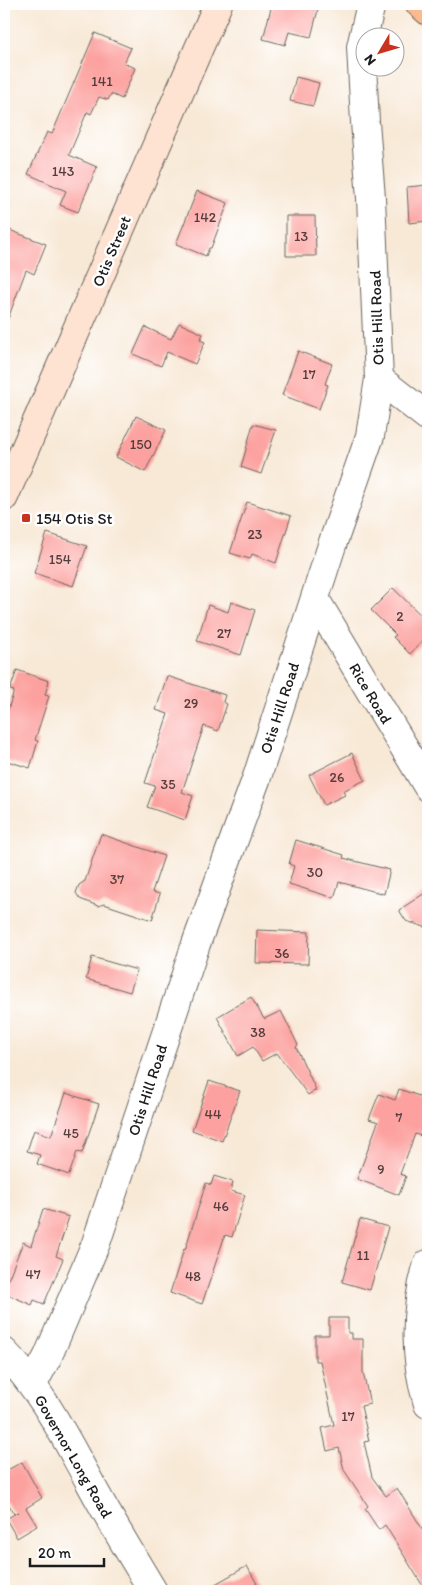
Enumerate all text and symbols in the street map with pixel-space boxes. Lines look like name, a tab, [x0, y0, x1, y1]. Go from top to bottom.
north arrow	[354, 28, 404, 78]
text: N	[361, 51, 380, 69]
house number: 141	[91, 73, 113, 90]
house number: 143	[52, 163, 75, 180]
house number: 142	[194, 209, 217, 226]
street label: Otis Street	[88, 213, 135, 289]
house number: 13	[294, 228, 308, 245]
street label: Otis Hill Road	[365, 270, 388, 366]
house number: 17	[302, 366, 316, 383]
house number: 150	[130, 436, 152, 453]
place label: 154 Otis St	[36, 509, 112, 528]
marker: 154 Otis St	[20, 512, 32, 524]
house number: 23	[248, 526, 263, 543]
house number: 154	[49, 551, 72, 568]
house number: 2	[396, 608, 404, 625]
house number: 27	[217, 625, 231, 642]
street label: Rice Road	[345, 659, 396, 727]
street label: Otis Hill Road	[256, 660, 303, 756]
house number: 29	[184, 695, 198, 712]
house number: 26	[330, 769, 344, 786]
house number: 35	[161, 776, 175, 793]
house number: 30	[307, 864, 323, 881]
house number: 37	[110, 871, 124, 888]
house number: 36	[274, 945, 290, 962]
house number: 38	[250, 1024, 266, 1041]
street label: Otis Hill Road	[124, 1042, 171, 1138]
house number: 44	[205, 1106, 222, 1123]
house number: 7	[396, 1109, 403, 1126]
house number: 45	[63, 1125, 79, 1142]
house number: 9	[377, 1161, 385, 1178]
house number: 46	[213, 1198, 229, 1215]
house number: 11	[357, 1247, 370, 1264]
house number: 47	[25, 1266, 41, 1283]
house number: 48	[185, 1268, 201, 1285]
street label: Governor Long Road	[31, 1391, 117, 1521]
house number: 17	[341, 1408, 355, 1425]
scale bar	[30, 1535, 104, 1567]
text: 20 m	[38, 1544, 72, 1562]

